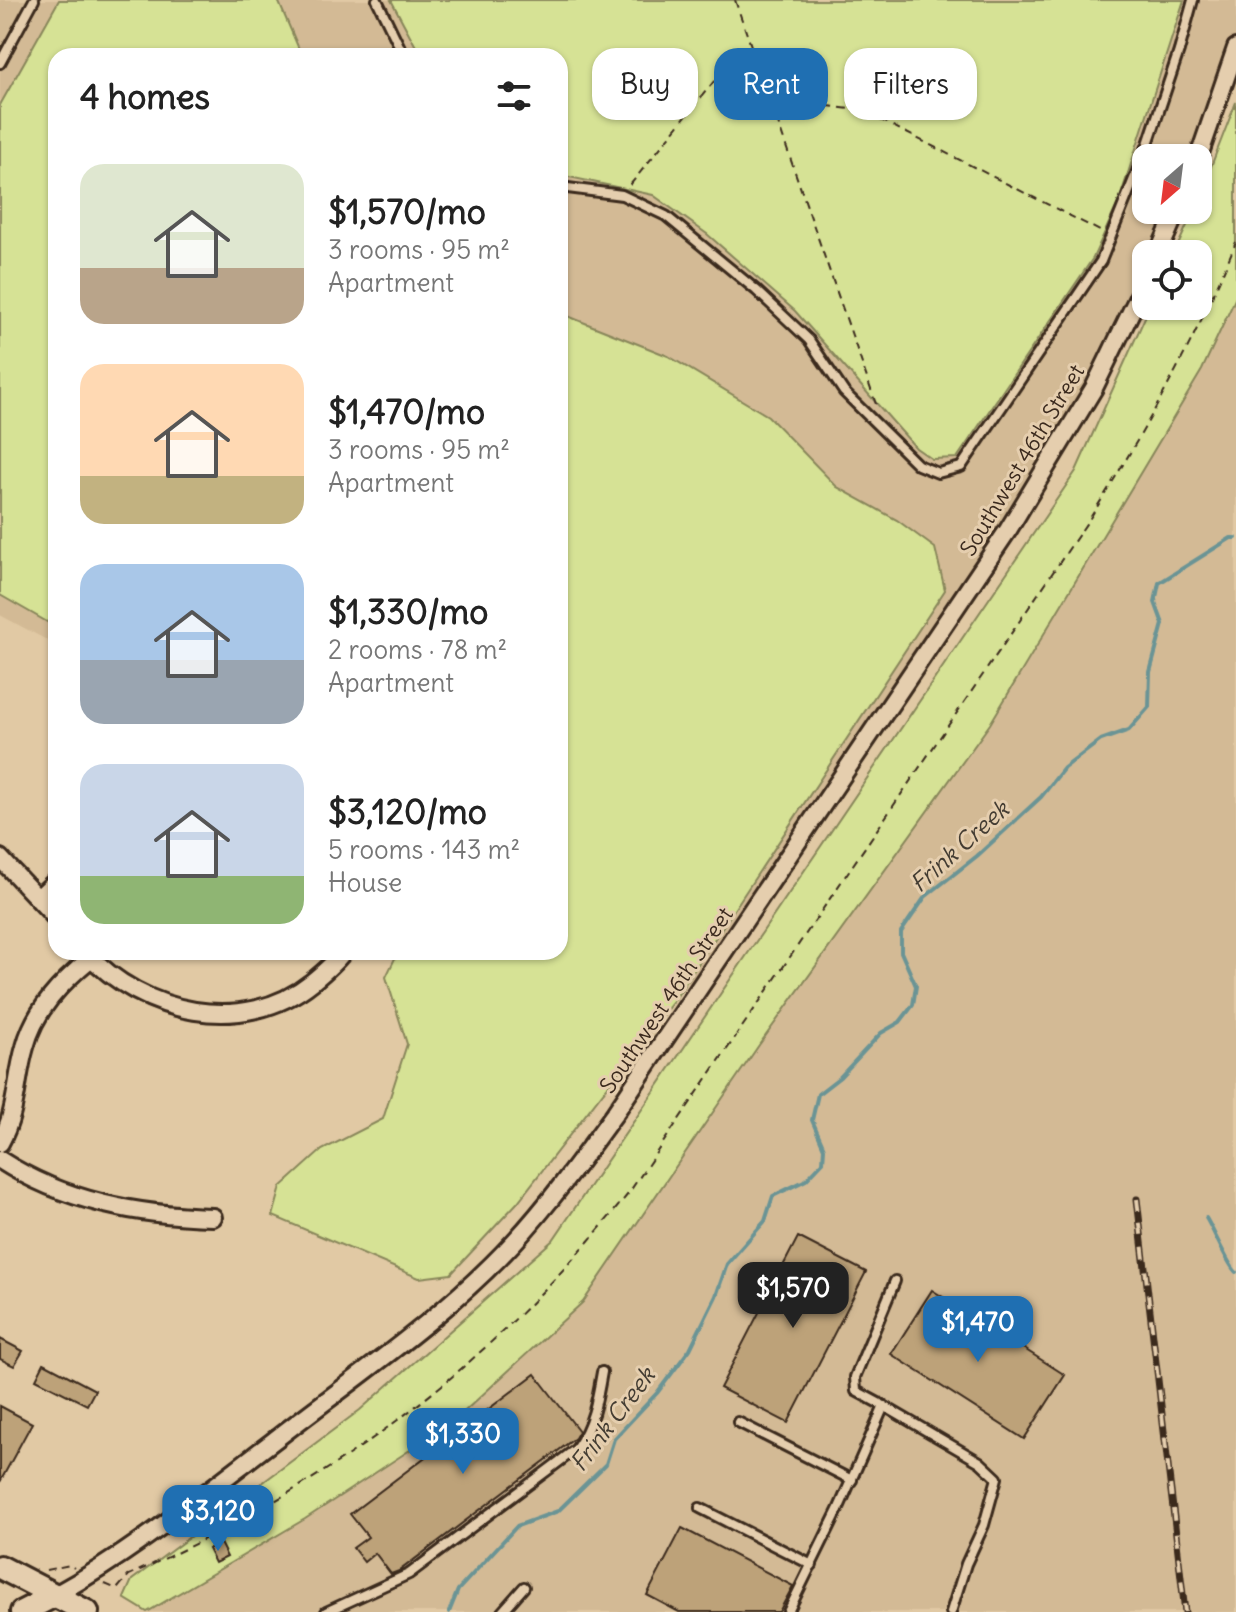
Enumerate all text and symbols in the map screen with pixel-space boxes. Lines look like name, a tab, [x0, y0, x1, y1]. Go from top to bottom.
chip: Buy	[592, 48, 698, 120]
chip: Rent	[714, 48, 828, 120]
chip: Filters	[844, 48, 977, 120]
icon: filters	[492, 74, 536, 118]
text: 4 homes	[80, 75, 210, 118]
north arrow	[1132, 144, 1212, 224]
map controls	[1132, 144, 1212, 320]
text: $1,570/mo	[328, 190, 486, 233]
icon: home	[144, 196, 240, 292]
text: 3 rooms · 95 m²	[328, 233, 510, 266]
button: locate	[1132, 240, 1212, 320]
text: Apartment	[328, 266, 454, 299]
street label: Southwest 46th Street	[954, 359, 1090, 561]
text: $1,470/mo	[328, 390, 485, 433]
icon: home	[144, 396, 240, 492]
text: 3 rooms · 95 m²	[328, 433, 510, 466]
text: Apartment	[328, 466, 454, 499]
text: $1,330/mo	[328, 590, 488, 633]
icon: home	[144, 596, 240, 692]
text: 2 rooms · 78 m²	[328, 633, 507, 666]
text: Apartment	[328, 666, 454, 699]
text: $3,120/mo	[328, 790, 487, 833]
water label: Frink Creek	[903, 793, 1016, 898]
icon: home	[144, 796, 240, 892]
text: 5 rooms · 143 m²	[328, 833, 520, 866]
text: House	[328, 866, 402, 899]
street label: Southwest 46th Street	[593, 902, 739, 1098]
pin: $1,570	[728, 1262, 858, 1330]
text: $1,570	[756, 1271, 830, 1304]
pin: $1,470	[913, 1296, 1043, 1364]
text: $1,470	[941, 1305, 1015, 1338]
water label: Frink Creek	[563, 1360, 662, 1477]
pin: $1,330	[398, 1408, 528, 1476]
text: $1,330	[425, 1417, 501, 1450]
pin: $3,120	[153, 1485, 283, 1553]
text: $3,120	[180, 1494, 256, 1527]

